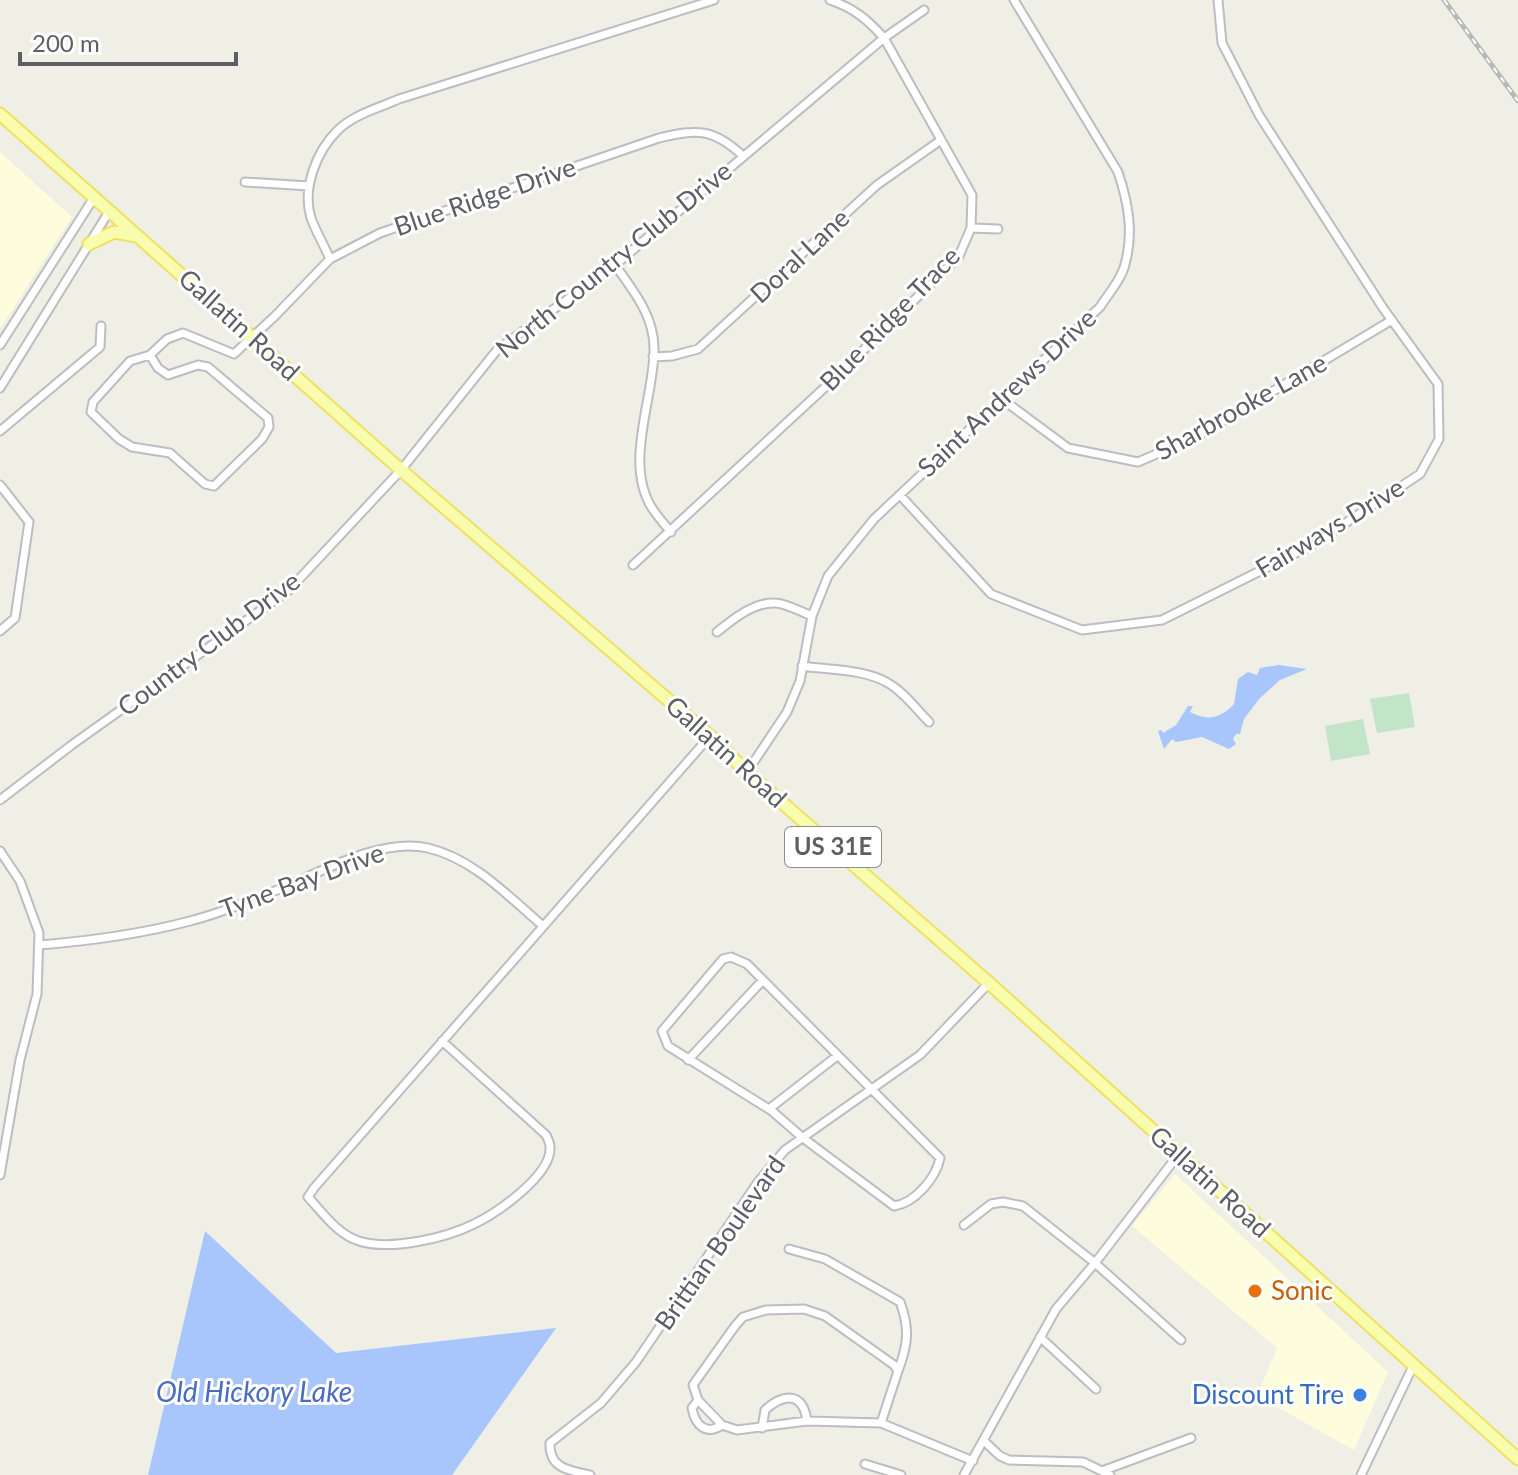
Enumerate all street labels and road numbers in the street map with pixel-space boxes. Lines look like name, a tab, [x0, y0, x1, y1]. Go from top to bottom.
street label: Blue Ridge Drive	[390, 150, 580, 242]
street label: North Country Club Drive	[489, 154, 738, 364]
street label: Doral Lane	[743, 201, 856, 309]
street label: Blue Ridge Trace	[812, 240, 966, 397]
street label: Gallatin Road	[173, 262, 307, 387]
street label: Saint Andrews Drive	[911, 301, 1102, 483]
street label: Sharbrooke Lane	[1149, 346, 1332, 466]
street label: Fairways Drive	[1249, 470, 1409, 584]
street label: Country Club Drive	[111, 564, 306, 722]
street label: Gallatin Road	[660, 689, 794, 814]
road number: US 31E	[785, 827, 881, 867]
street label: Tyne Bay Drive	[215, 836, 388, 925]
street label: Gallatin Road	[1144, 1119, 1278, 1244]
street label: Brittian Boulevard	[647, 1149, 791, 1336]

